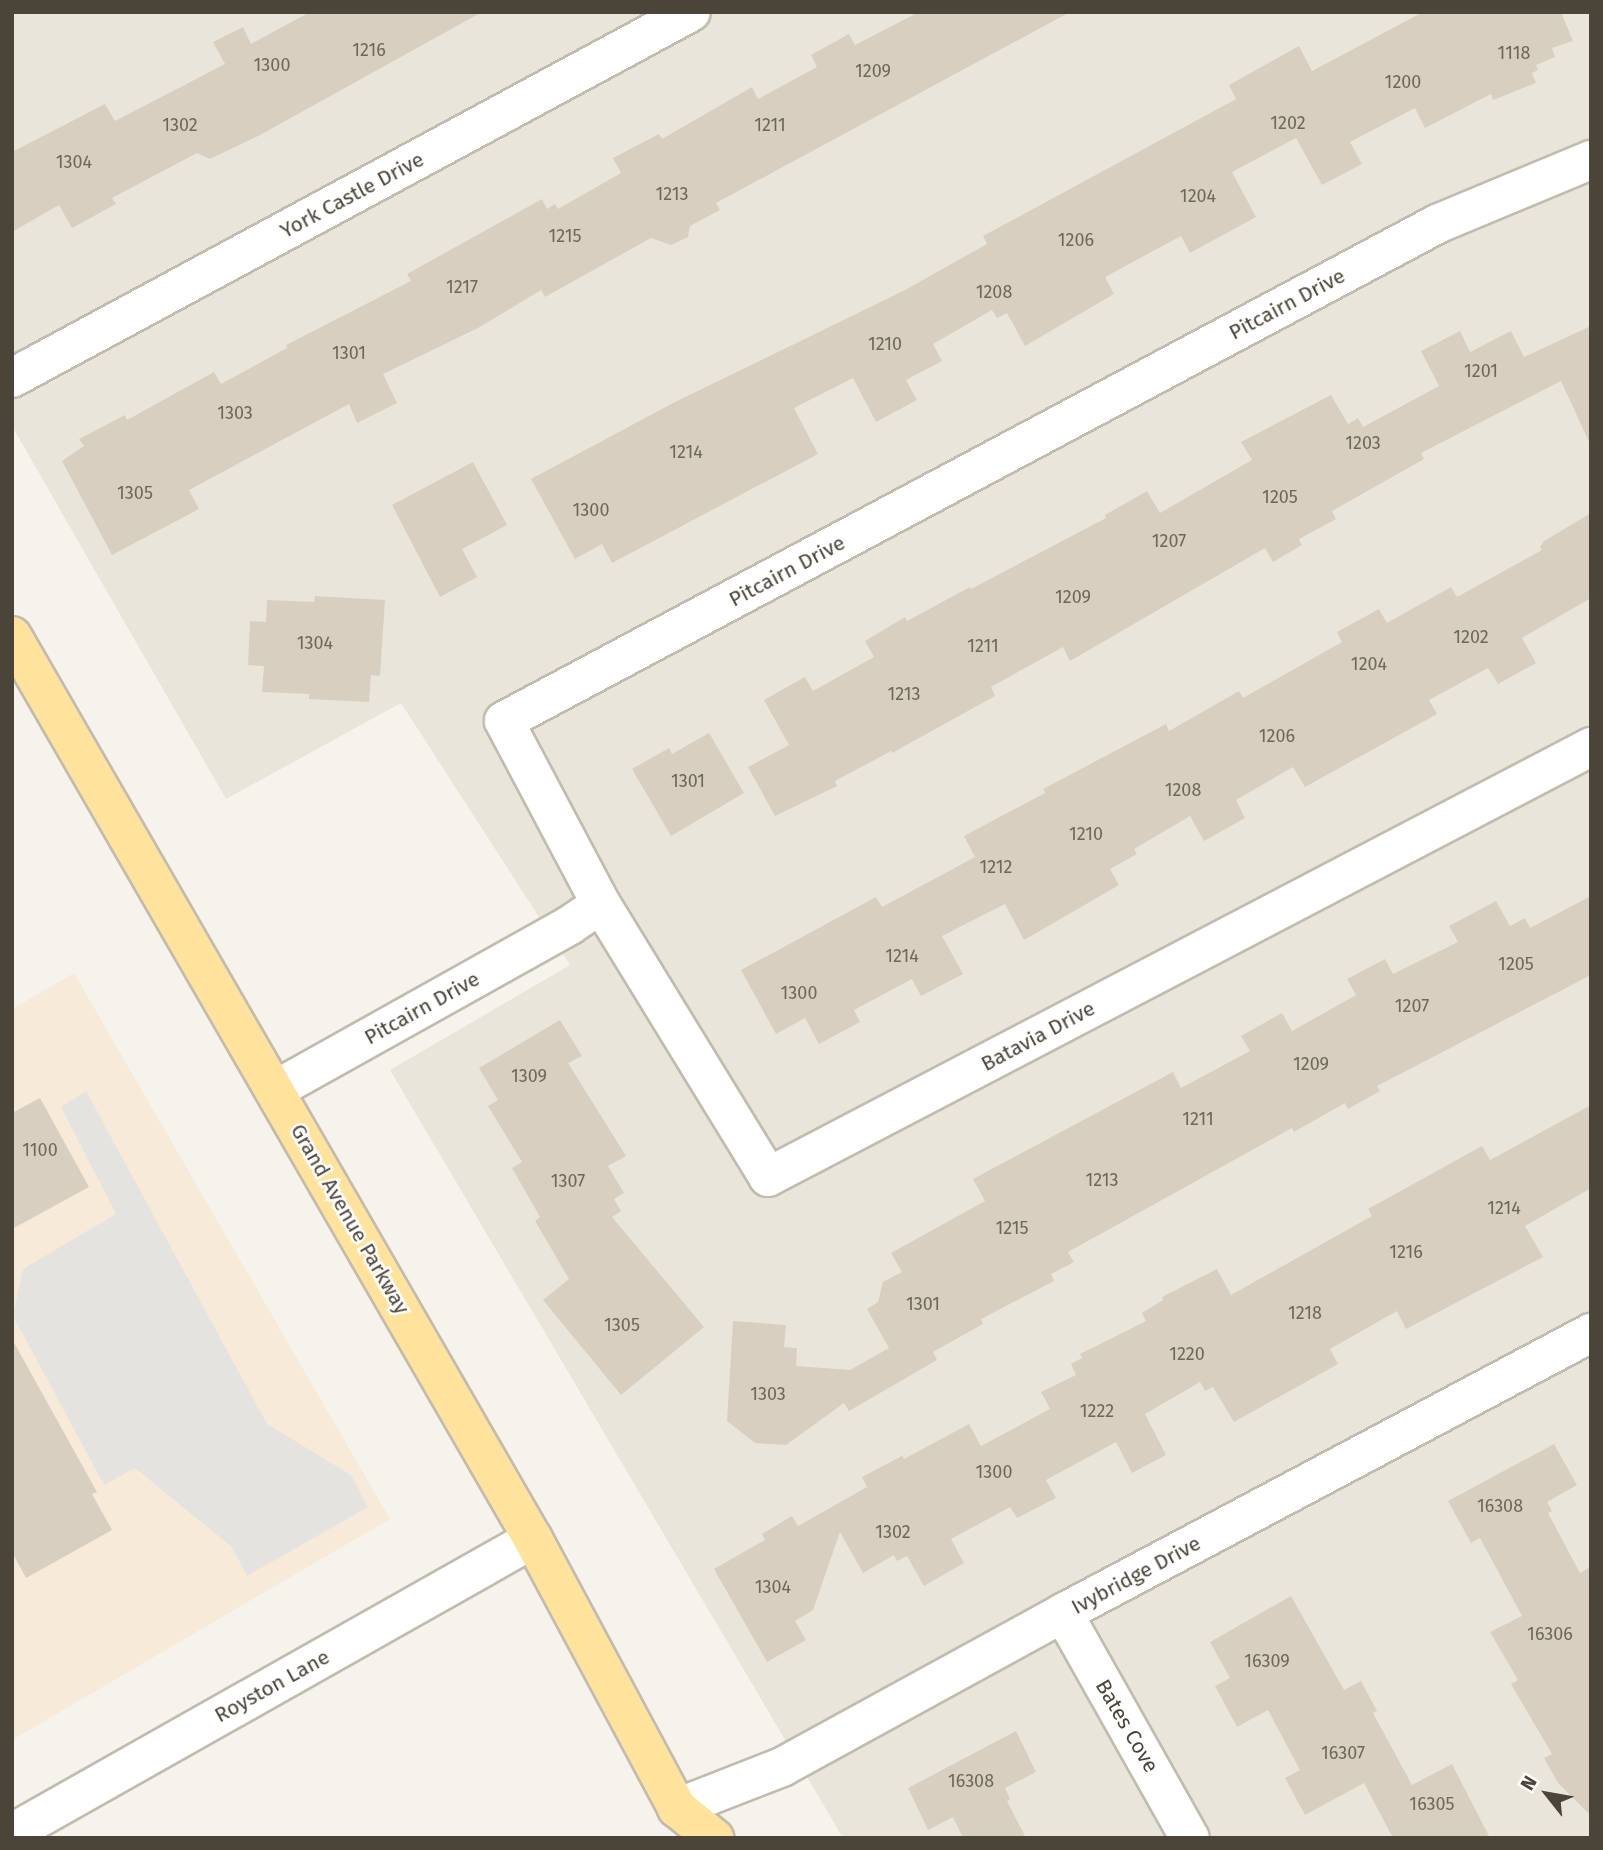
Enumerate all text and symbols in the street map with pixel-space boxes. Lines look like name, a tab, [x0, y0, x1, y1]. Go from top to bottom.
house number: 1216	[352, 39, 386, 61]
house number: 1118	[1498, 42, 1530, 64]
house number: 1300	[254, 54, 290, 76]
house number: 1209	[855, 60, 891, 82]
house number: 1200	[1385, 71, 1421, 93]
house number: 1202	[1270, 112, 1306, 134]
house number: 1302	[162, 114, 198, 136]
house number: 1211	[754, 114, 786, 136]
street label: York Castle Drive	[276, 146, 428, 244]
house number: 1304	[56, 151, 92, 173]
house number: 1213	[655, 183, 689, 205]
house number: 1204	[1180, 185, 1216, 207]
house number: 1215	[548, 225, 582, 247]
house number: 1206	[1058, 229, 1094, 251]
street label: Pitcairn Drive	[1225, 263, 1349, 345]
house number: 1217	[446, 276, 478, 298]
house number: 1208	[976, 281, 1012, 303]
house number: 1210	[868, 333, 902, 355]
house number: 1301	[332, 342, 366, 364]
house number: 1201	[1464, 360, 1498, 382]
house number: 1303	[217, 402, 253, 424]
house number: 1203	[1345, 432, 1381, 454]
house number: 1214	[669, 441, 703, 463]
house number: 1305	[117, 482, 153, 504]
house number: 1205	[1262, 486, 1298, 508]
house number: 1300	[573, 499, 609, 521]
street label: Pitcairn Drive	[725, 530, 849, 612]
house number: 1207	[1152, 530, 1186, 552]
house number: 1209	[1055, 586, 1091, 608]
house number: 1202	[1453, 626, 1489, 648]
house number: 1304	[297, 632, 333, 654]
house number: 1211	[967, 635, 999, 657]
house number: 1204	[1351, 653, 1387, 675]
house number: 1213	[887, 683, 921, 705]
house number: 1206	[1259, 725, 1295, 747]
house number: 1301	[671, 770, 705, 792]
house number: 1208	[1165, 779, 1201, 801]
house number: 1210	[1069, 823, 1103, 845]
house number: 1212	[980, 856, 1012, 878]
house number: 1214	[885, 945, 919, 967]
house number: 1205	[1498, 953, 1534, 975]
street label: Pitcairn Drive	[360, 966, 484, 1050]
house number: 1300	[781, 982, 817, 1004]
street label: Batavia Drive	[977, 995, 1099, 1077]
house number: 1207	[1395, 995, 1429, 1017]
house number: 1209	[1293, 1053, 1329, 1075]
house number: 1309	[511, 1065, 547, 1087]
house number: 1211	[1182, 1108, 1214, 1130]
street label: Grand Avenue Parkway	[285, 1119, 415, 1319]
house number: 1100	[22, 1139, 58, 1161]
house number: 1213	[1085, 1169, 1119, 1191]
house number: 1307	[551, 1170, 585, 1192]
house number: 1214	[1487, 1197, 1521, 1219]
house number: 1215	[995, 1217, 1029, 1239]
house number: 1216	[1389, 1241, 1423, 1263]
house number: 1301	[906, 1293, 940, 1315]
house number: 1218	[1288, 1302, 1322, 1324]
house number: 1305	[604, 1314, 640, 1336]
house number: 1220	[1169, 1343, 1205, 1365]
house number: 1303	[750, 1383, 786, 1405]
house number: 1222	[1080, 1400, 1114, 1422]
house number: 1300	[976, 1461, 1012, 1483]
house number: 16308	[1477, 1495, 1523, 1517]
house number: 1302	[875, 1521, 911, 1543]
street label: Ivybridge Drive	[1067, 1530, 1205, 1620]
house number: 1304	[755, 1576, 791, 1598]
house number: 16306	[1527, 1623, 1573, 1645]
street label: Royston Lane	[210, 1644, 334, 1728]
house number: 16309	[1244, 1650, 1290, 1672]
street label: Bates Cove	[1090, 1675, 1164, 1777]
house number: 16307	[1321, 1742, 1365, 1764]
north arrow	[1512, 1759, 1582, 1829]
house number: 16308	[948, 1770, 994, 1792]
text: N	[1515, 1772, 1542, 1794]
house number: 16305	[1409, 1793, 1455, 1815]

